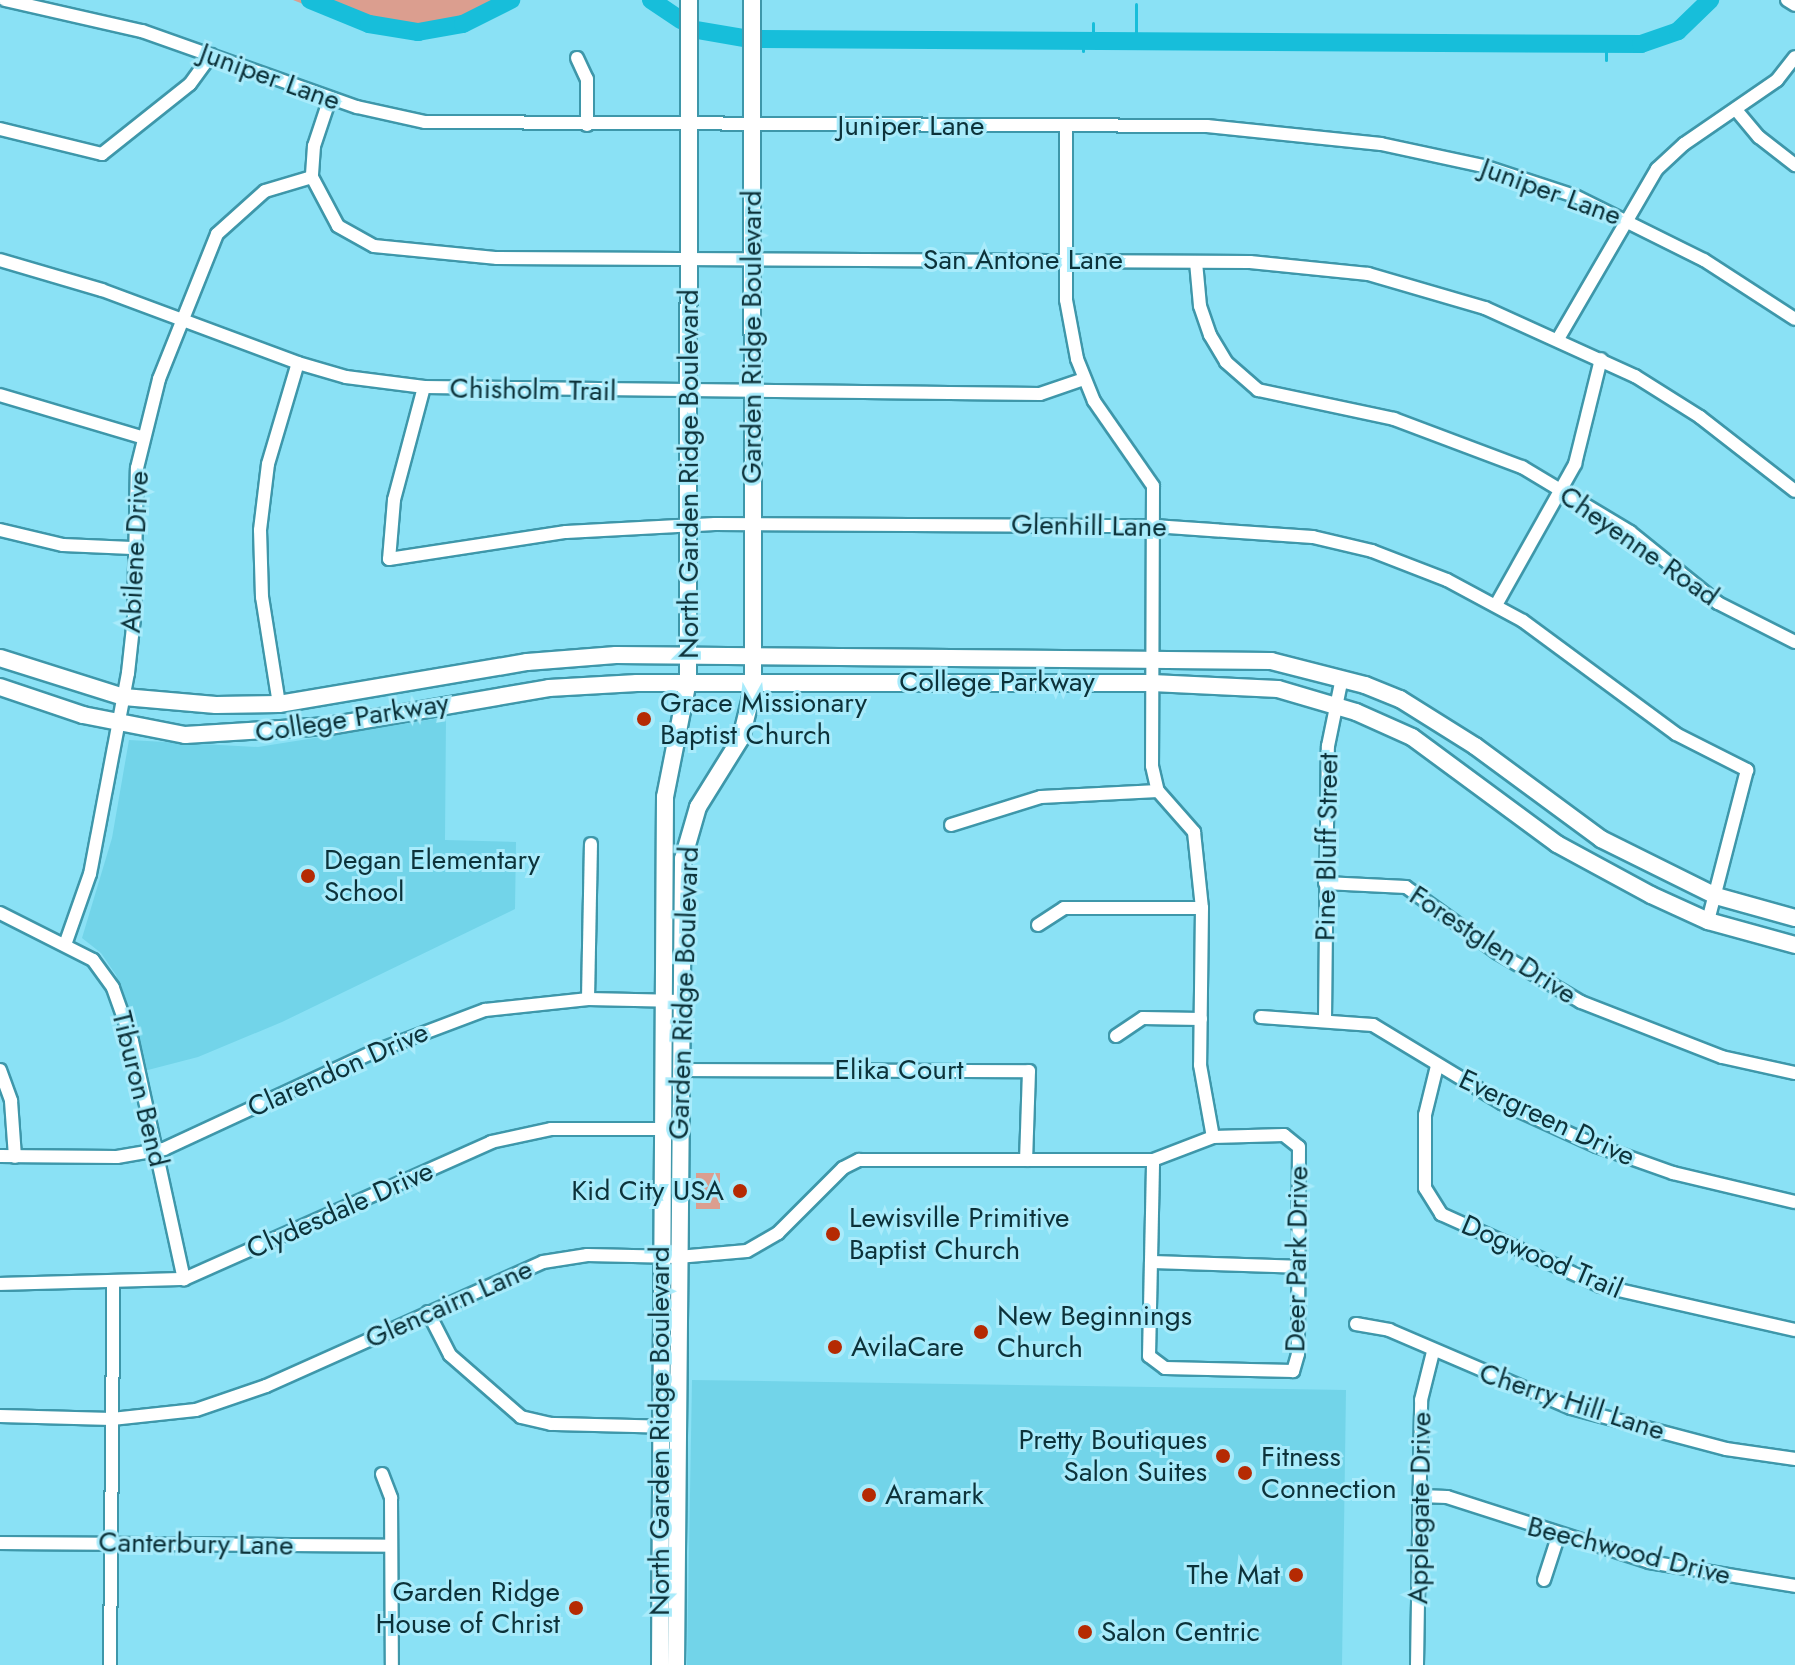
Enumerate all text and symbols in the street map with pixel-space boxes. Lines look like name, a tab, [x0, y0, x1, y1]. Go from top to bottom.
street label: Juniper Lane	[195, 36, 345, 118]
street label: Juniper Lane	[838, 109, 984, 143]
street label: Juniper Lane	[1476, 151, 1626, 233]
street label: Garden Ridge Boulevard	[735, 190, 769, 484]
street label: San Antone Lane	[923, 243, 1123, 277]
street label: North Garden Ridge Boulevard	[672, 289, 706, 659]
street label: Chisholm Trail	[449, 372, 617, 408]
street label: Abilene Drive	[114, 470, 156, 634]
street label: Cheyenne Road	[1553, 479, 1725, 613]
street label: Glenhill Lane	[1011, 508, 1167, 544]
street label: College Parkway	[899, 665, 1095, 699]
street label: College Parkway	[253, 686, 451, 750]
place label: Grace Missionary Baptist Church	[660, 686, 867, 752]
marker: Grace Missionary Baptist Church	[635, 710, 653, 728]
street label: Pine Bluff Street	[1309, 753, 1345, 941]
place label: Degan Elementary School	[324, 843, 540, 909]
street label: Garden Ridge Boulevard	[662, 846, 706, 1140]
marker: Degan Elementary School	[299, 867, 317, 885]
street label: Forestglen Drive	[1403, 879, 1583, 1011]
street label: Tiburon Bend	[104, 1008, 176, 1170]
street label: Clarendon Drive	[243, 1015, 433, 1125]
street label: Elika Court	[835, 1053, 963, 1087]
street label: Evergreen Drive	[1454, 1063, 1640, 1173]
street label: Clydesdale Drive	[242, 1154, 438, 1266]
street label: Deer Park Drive	[1279, 1166, 1315, 1352]
place label: Kid City USA	[571, 1174, 724, 1208]
marker: Kid City USA	[731, 1182, 749, 1200]
place label: Lewisville Primitive Baptist Church	[849, 1201, 1069, 1267]
street label: Dogwood Trail	[1457, 1208, 1627, 1306]
marker: Lewisville Primitive Baptist Church	[824, 1225, 842, 1243]
street label: North Garden Ridge Boulevard	[643, 1246, 677, 1616]
street label: Glencairn Lane	[360, 1252, 538, 1356]
place label: New Beginnings Church	[997, 1299, 1192, 1365]
marker: New Beginnings Church	[972, 1323, 990, 1341]
place label: AvilaCare	[851, 1330, 964, 1364]
marker: AvilaCare	[826, 1338, 844, 1356]
street label: Cherry Hill Lane	[1475, 1356, 1669, 1448]
street label: Applegate Drive	[1402, 1411, 1438, 1605]
place label: Pretty Boutiques Salon Suites	[1018, 1423, 1207, 1489]
place label: Fitness Connection	[1261, 1440, 1397, 1506]
marker: Pretty Boutiques Salon Suites	[1214, 1447, 1232, 1465]
marker: Fitness Connection	[1236, 1464, 1254, 1482]
place label: Aramark	[885, 1478, 984, 1512]
marker: Aramark	[860, 1486, 878, 1504]
street label: Beechwood Drive	[1524, 1510, 1734, 1592]
street label: Canterbury Lane	[98, 1526, 294, 1562]
place label: The Mat	[1187, 1558, 1280, 1592]
marker: The Mat	[1287, 1566, 1305, 1584]
place label: Garden Ridge House of Christ	[375, 1575, 560, 1641]
marker: Garden Ridge House of Christ	[567, 1599, 585, 1617]
place label: Salon Centric	[1101, 1615, 1260, 1649]
marker: Salon Centric	[1076, 1623, 1094, 1641]

